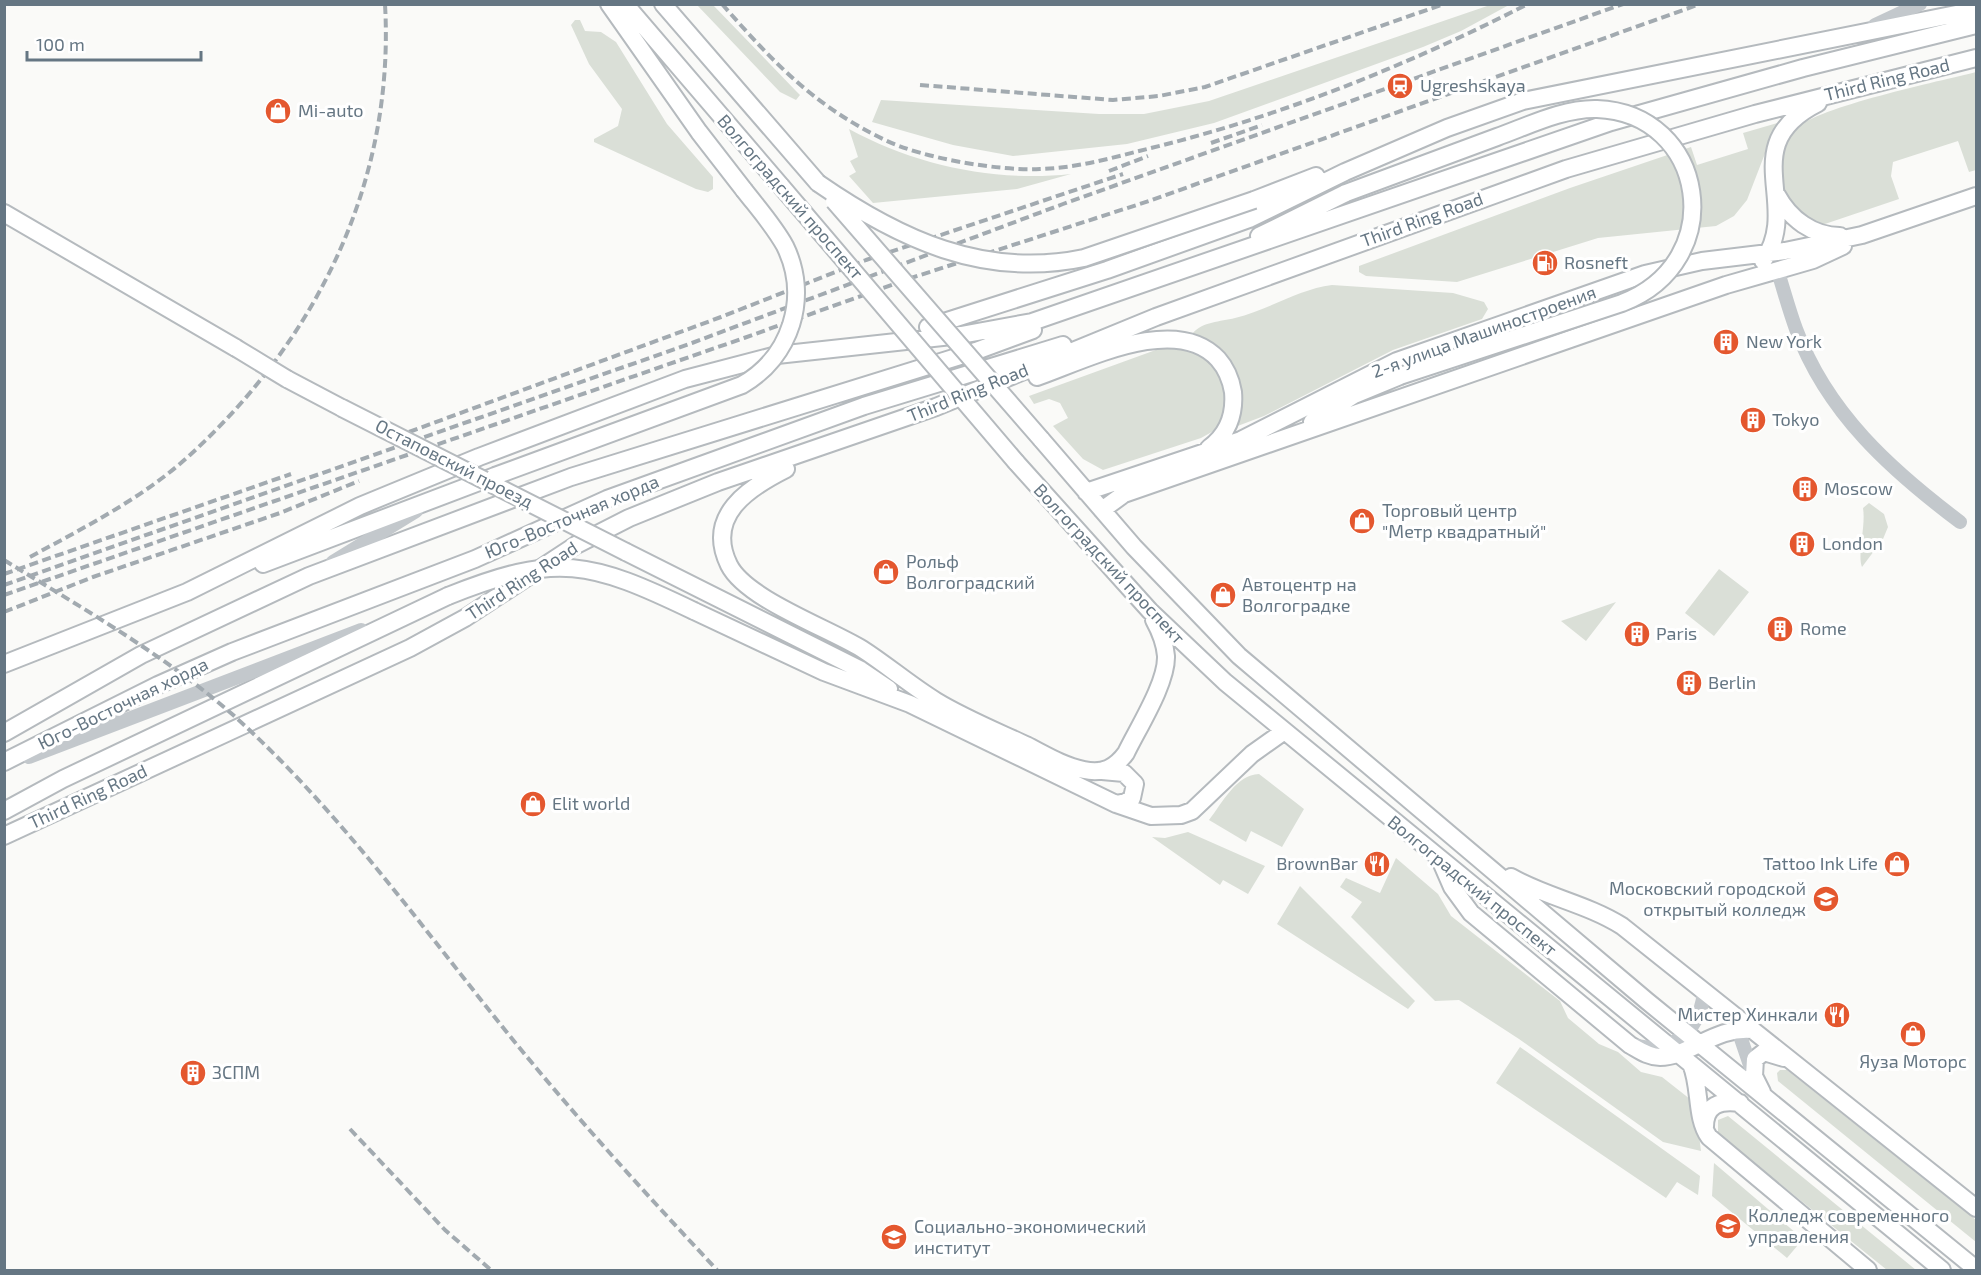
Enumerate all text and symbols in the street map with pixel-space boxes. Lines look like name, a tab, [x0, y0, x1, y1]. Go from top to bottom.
scale bar	[27, 24, 201, 62]
text: 100 m	[36, 33, 85, 55]
street label: Third Ring Road	[1822, 53, 1952, 105]
station icon: Ugreshskaya	[1385, 71, 1415, 101]
place label: Ugreshskaya	[1420, 74, 1526, 96]
shop icon: Mi-auto	[263, 96, 293, 126]
place label: Mi-auto	[298, 99, 364, 121]
street label: Волгоградский проспект	[713, 109, 868, 283]
street label: Third Ring Road	[1358, 187, 1486, 251]
fuel station icon: Rosneft	[1530, 248, 1560, 278]
place label: Rosneft	[1564, 251, 1628, 273]
street label: 2-я улица Машиностроения	[1369, 280, 1599, 382]
building icon: New York	[1711, 327, 1741, 357]
place label: New York	[1746, 330, 1822, 352]
street label: Third Ring Road	[904, 358, 1031, 426]
building icon: Tokyo	[1738, 405, 1768, 435]
place label: Tokyo	[1772, 408, 1819, 430]
street label: Остаповский проезд	[372, 414, 537, 512]
street label: Юго-Восточная хорда	[481, 469, 662, 563]
building icon: Moscow	[1790, 474, 1820, 504]
place label: Moscow	[1824, 477, 1893, 499]
street label: Волгоградский проспект	[1030, 479, 1190, 648]
place label: Торговый центр "Метр квадратный"	[1382, 499, 1546, 542]
shop icon: Торговый центр "Метр квадратный"	[1347, 506, 1377, 536]
building icon: London	[1787, 529, 1817, 559]
place label: London	[1822, 532, 1883, 554]
street label: Third Ring Road	[462, 536, 581, 624]
place label: Рольф Волгоградский	[906, 550, 1035, 593]
shop icon: Рольф Волгоградский	[871, 557, 901, 587]
place label: Автоцентр на Волгоградке	[1242, 573, 1357, 616]
shop icon: Автоцентр на Волгоградке	[1208, 580, 1238, 610]
building icon: Rome	[1765, 614, 1795, 644]
place label: Rome	[1800, 617, 1847, 639]
building icon: Paris	[1622, 619, 1652, 649]
place label: Paris	[1656, 622, 1697, 644]
street label: Юго-Восточная хорда	[34, 652, 211, 754]
building icon: Berlin	[1674, 668, 1704, 698]
place label: Berlin	[1708, 671, 1756, 693]
street label: Third Ring Road	[25, 759, 150, 833]
shop icon: Elit world	[518, 789, 548, 819]
place label: Elit world	[552, 792, 630, 814]
street label: Волгоградский проспект	[1384, 810, 1562, 960]
restaurant icon: BrownBar	[1362, 849, 1392, 879]
shop icon: Tattoo Ink Life	[1882, 849, 1912, 879]
place label: BrownBar	[1276, 852, 1358, 874]
place label: Tattoo Ink Life	[1763, 852, 1878, 874]
place label: Московский городской открытый колледж	[1609, 877, 1806, 920]
school or university icon: Московский городской открытый колледж	[1811, 884, 1841, 914]
restaurant icon: Мистер Хинкали	[1822, 1000, 1852, 1030]
place label: Мистер Хинкали	[1678, 1003, 1818, 1025]
shop icon: Яуза Моторс	[1898, 1019, 1928, 1049]
place label: Яуза Моторс	[1859, 1050, 1967, 1072]
building icon: ЗСПМ	[178, 1058, 208, 1088]
place label: ЗСПМ	[212, 1061, 260, 1083]
place label: Колледж современного управления	[1748, 1204, 1949, 1247]
school or university icon: Колледж современного управления	[1713, 1211, 1743, 1241]
place label: Социально-экономический институт	[914, 1215, 1146, 1258]
school or university icon: Социально-экономический институт	[879, 1222, 909, 1252]

